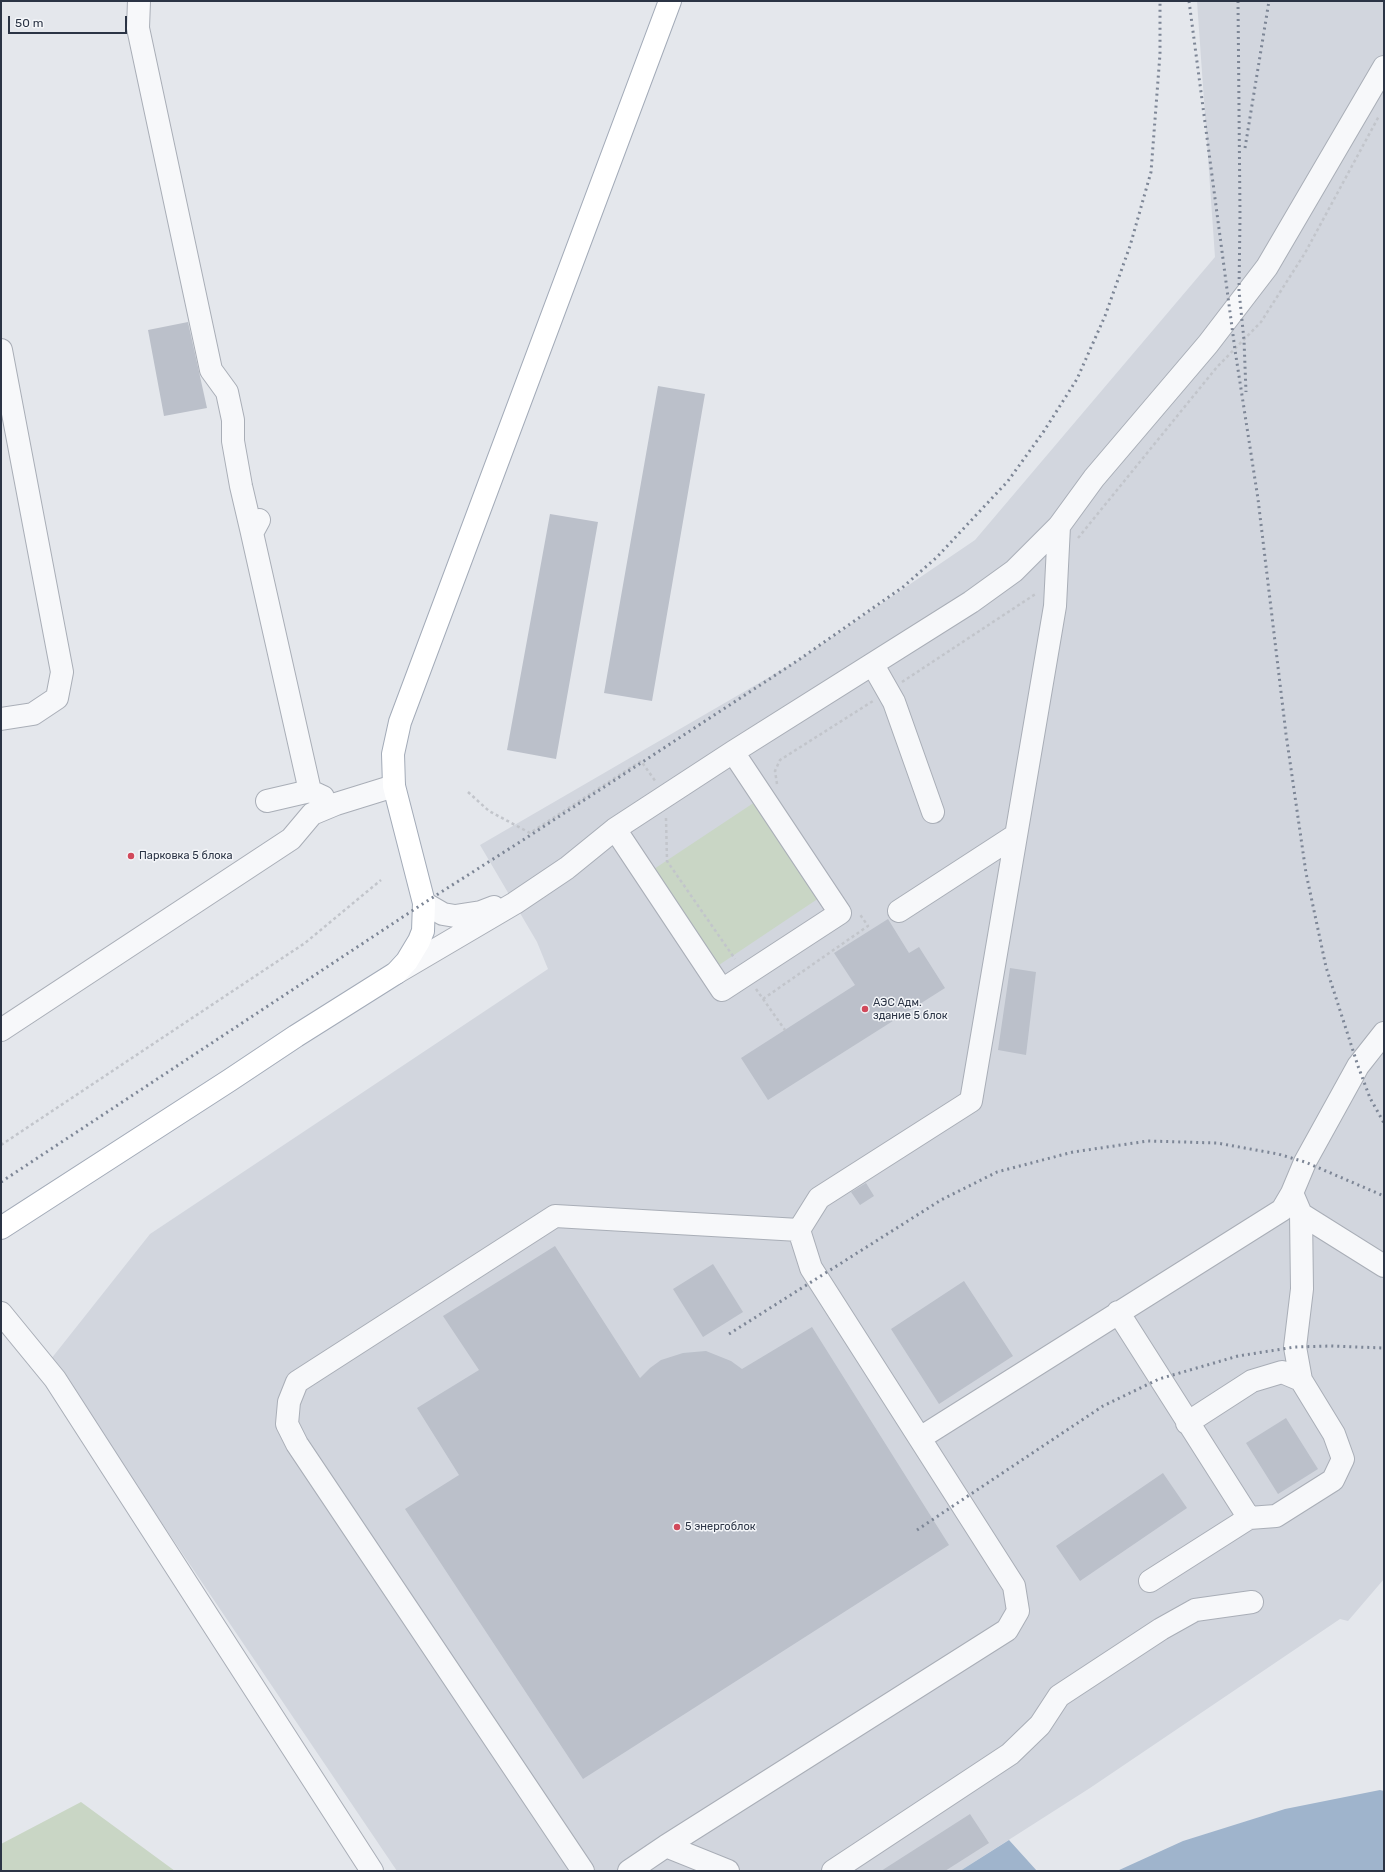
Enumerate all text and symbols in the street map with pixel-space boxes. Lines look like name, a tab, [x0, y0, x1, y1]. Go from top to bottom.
scale bar	[10, 8, 129, 34]
text: 50 m	[15, 16, 43, 30]
place label: Парковка 5 блока	[139, 849, 233, 863]
marker: Парковка 5 блока	[126, 851, 136, 861]
place label: АЭС Адм. здание 5 блок	[873, 996, 948, 1022]
marker: АЭС Адм. здание 5 блок	[860, 1004, 870, 1014]
place label: 5 энергоблок	[685, 1520, 756, 1534]
marker: 5 энергоблок	[672, 1522, 682, 1532]

